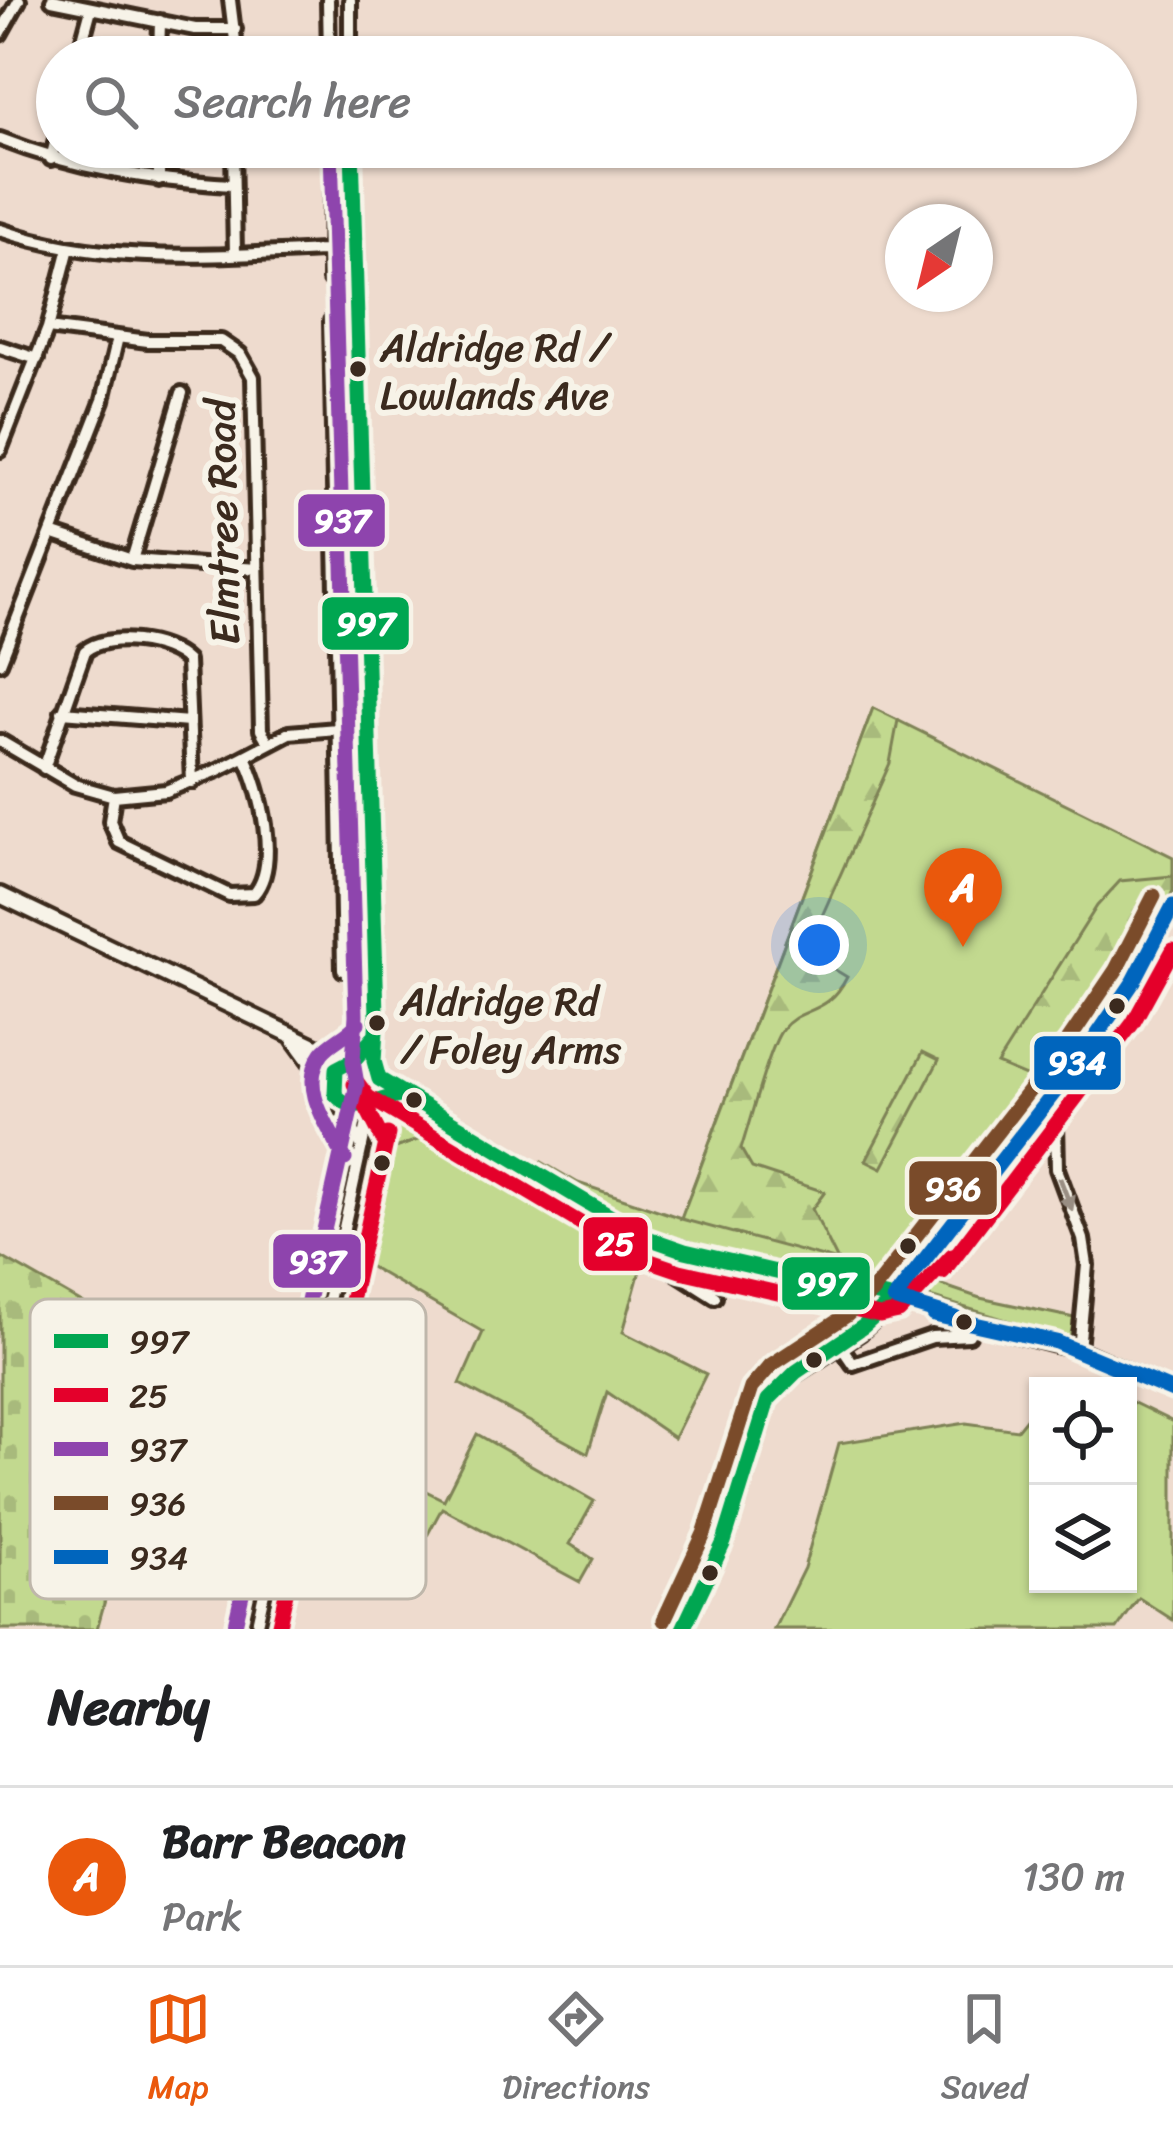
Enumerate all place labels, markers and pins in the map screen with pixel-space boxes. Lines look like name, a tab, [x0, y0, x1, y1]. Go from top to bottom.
place label: Aldridge Rd / Lowlands Ave	[379, 313, 613, 430]
marker: Aldridge Rd / Lowlands Ave	[347, 358, 369, 380]
pin: A	[924, 848, 1002, 947]
place label: Aldridge Rd / Foley Arms	[399, 967, 622, 1084]
unlabelled marker	[1106, 995, 1128, 1017]
marker: Aldridge Rd / Foley Arms	[366, 1012, 388, 1034]
unlabelled marker	[403, 1089, 425, 1111]
unlabelled marker	[371, 1152, 393, 1174]
unlabelled marker	[897, 1235, 919, 1257]
unlabelled marker	[953, 1311, 975, 1333]
unlabelled marker	[803, 1349, 825, 1371]
unlabelled marker	[699, 1562, 721, 1584]

